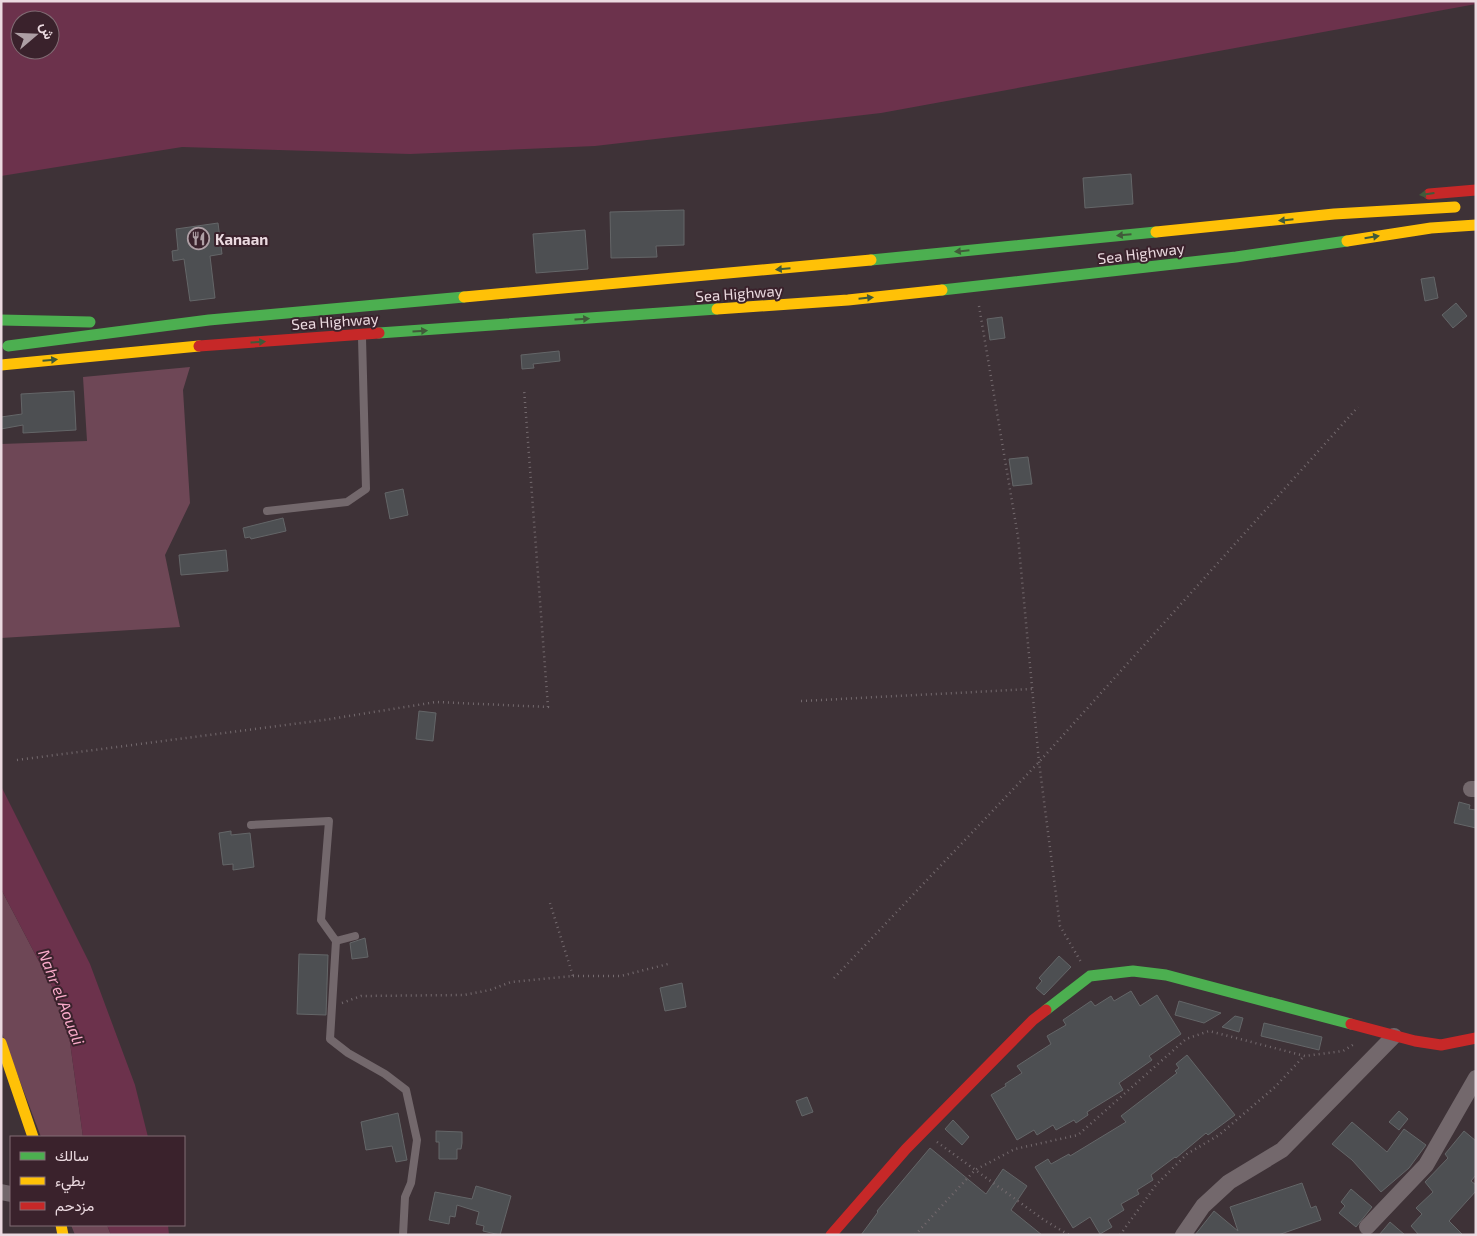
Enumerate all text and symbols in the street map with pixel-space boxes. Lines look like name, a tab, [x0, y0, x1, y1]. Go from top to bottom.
north arrow	[10, 10, 60, 60]
text: ش	[36, 20, 59, 42]
one-way arrow	[1419, 191, 1435, 199]
one-way arrow	[1278, 216, 1294, 224]
restaurant icon: Kanaan	[187, 227, 211, 251]
place label: Kanaan	[215, 230, 268, 248]
one-way arrow	[1116, 232, 1132, 240]
one-way arrow	[1365, 233, 1381, 241]
street label: Sea Highway	[1097, 239, 1186, 267]
one-way arrow	[954, 248, 970, 256]
one-way arrow	[775, 265, 791, 273]
street label: Sea Highway	[695, 281, 783, 305]
one-way arrow	[859, 294, 875, 302]
street label: Sea Highway	[291, 309, 379, 333]
one-way arrow	[574, 315, 590, 323]
one-way arrow	[412, 326, 428, 334]
one-way arrow	[250, 337, 266, 345]
one-way arrow	[42, 356, 58, 364]
water label: Nahr el Aouali	[35, 946, 89, 1048]
legend	[10, 1136, 185, 1226]
text: سالك	[55, 1146, 89, 1164]
text: بطيء	[55, 1171, 85, 1194]
text: مزدحم	[55, 1196, 94, 1216]

